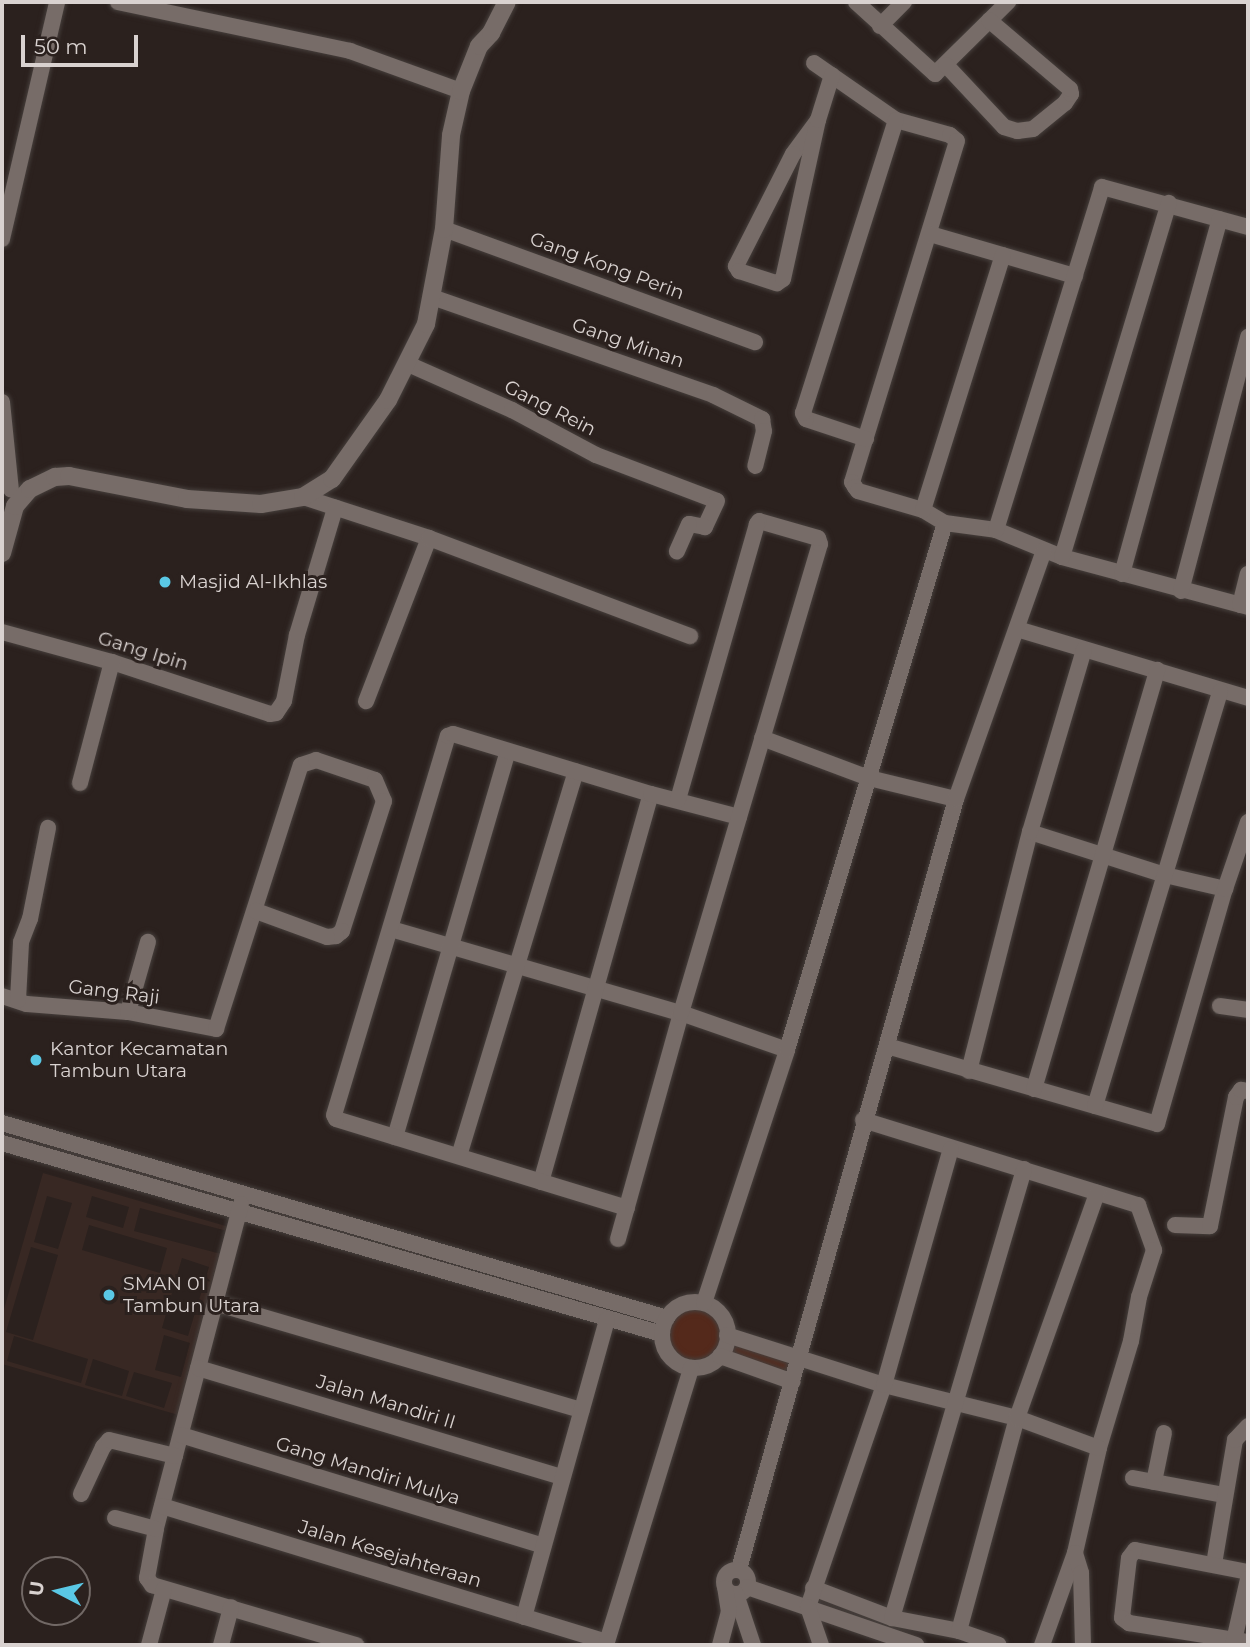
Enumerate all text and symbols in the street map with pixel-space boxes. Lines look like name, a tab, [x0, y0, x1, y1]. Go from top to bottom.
scale bar	[24, 21, 142, 65]
text: 50 m	[34, 34, 88, 59]
street label: Gang Kong Perin	[527, 227, 687, 305]
street label: Gang Minan	[569, 313, 687, 373]
street label: Gang Rein	[500, 375, 600, 441]
place label: Masjid Al-Ikhlas	[179, 571, 327, 593]
marker: Masjid Al-Ikhlas	[157, 574, 173, 590]
street label: Gang Ipin	[95, 626, 191, 676]
street label: Gang Raji	[67, 975, 161, 1009]
place label: Kantor Kecamatan Tambun Utara	[50, 1038, 228, 1082]
marker: Kantor Kecamatan Tambun Utara	[28, 1052, 44, 1068]
place label: SMAN 01 Tambun Utara	[123, 1273, 260, 1317]
marker: SMAN 01 Tambun Utara	[101, 1287, 117, 1303]
street label: Jalan Mandiri II	[314, 1370, 458, 1434]
street label: Gang Mandiri Mulya	[273, 1432, 463, 1510]
street label: Jalan Kesejahteraan	[296, 1515, 484, 1593]
north arrow	[21, 1556, 91, 1626]
text: U	[24, 1580, 49, 1597]

